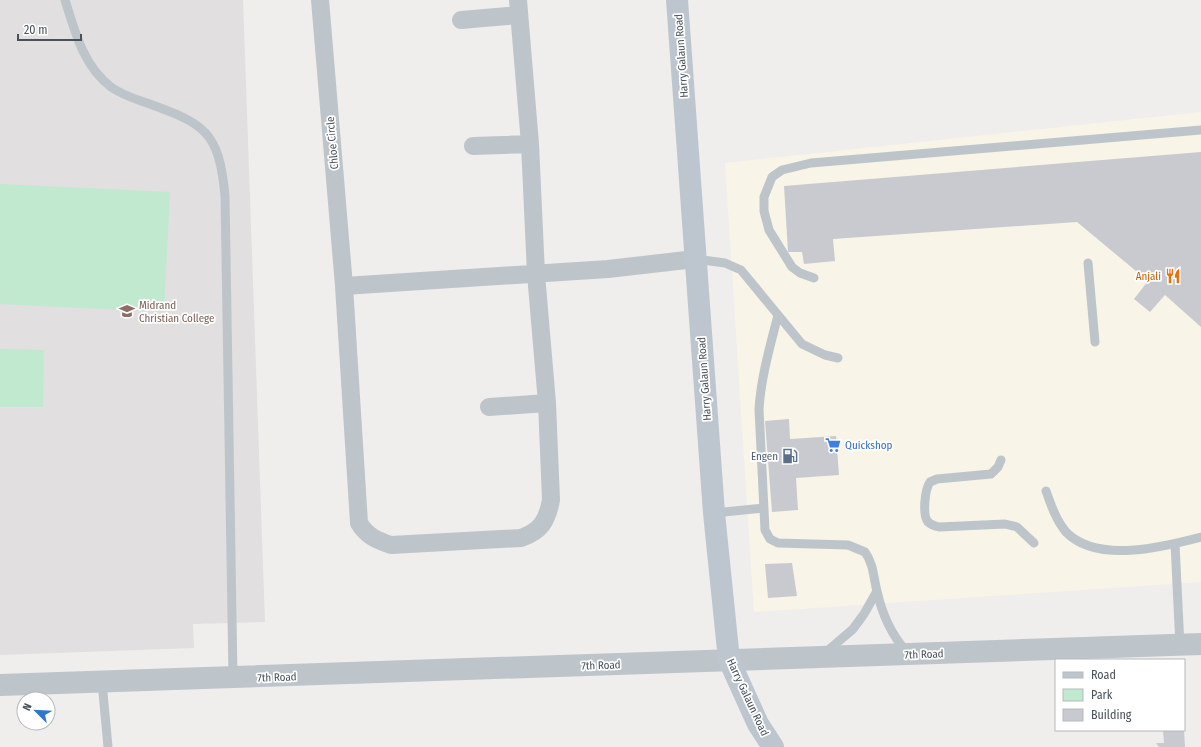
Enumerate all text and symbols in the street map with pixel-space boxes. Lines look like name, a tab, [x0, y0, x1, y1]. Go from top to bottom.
street label: Harry Galaun Road	[672, 14, 691, 98]
scale bar	[18, 16, 81, 42]
text: 20 m	[24, 23, 48, 37]
street label: Chloe Circle	[324, 116, 341, 170]
restaurant icon: Anjali	[1164, 267, 1182, 285]
place label: Anjali	[1136, 270, 1161, 283]
place label: Midrand Christian College	[139, 299, 215, 325]
school or university icon: Midrand Christian College	[118, 302, 136, 320]
street label: Harry Galaun Road	[695, 337, 714, 421]
supermarket icon: Quickshop	[824, 436, 842, 454]
place label: Quickshop	[845, 439, 892, 452]
fuel station icon: Engen	[781, 447, 799, 465]
place label: Engen	[751, 450, 778, 463]
street label: 7th Road	[904, 647, 944, 662]
street label: Harry Galaun Road	[724, 656, 771, 738]
street label: 7th Road	[581, 658, 621, 673]
legend	[1055, 659, 1185, 731]
text: Road	[1091, 668, 1116, 682]
street label: 7th Road	[257, 670, 297, 685]
text: Park	[1091, 688, 1113, 702]
north arrow	[16, 691, 56, 731]
text: N	[20, 701, 35, 713]
text: Building	[1091, 708, 1132, 722]

